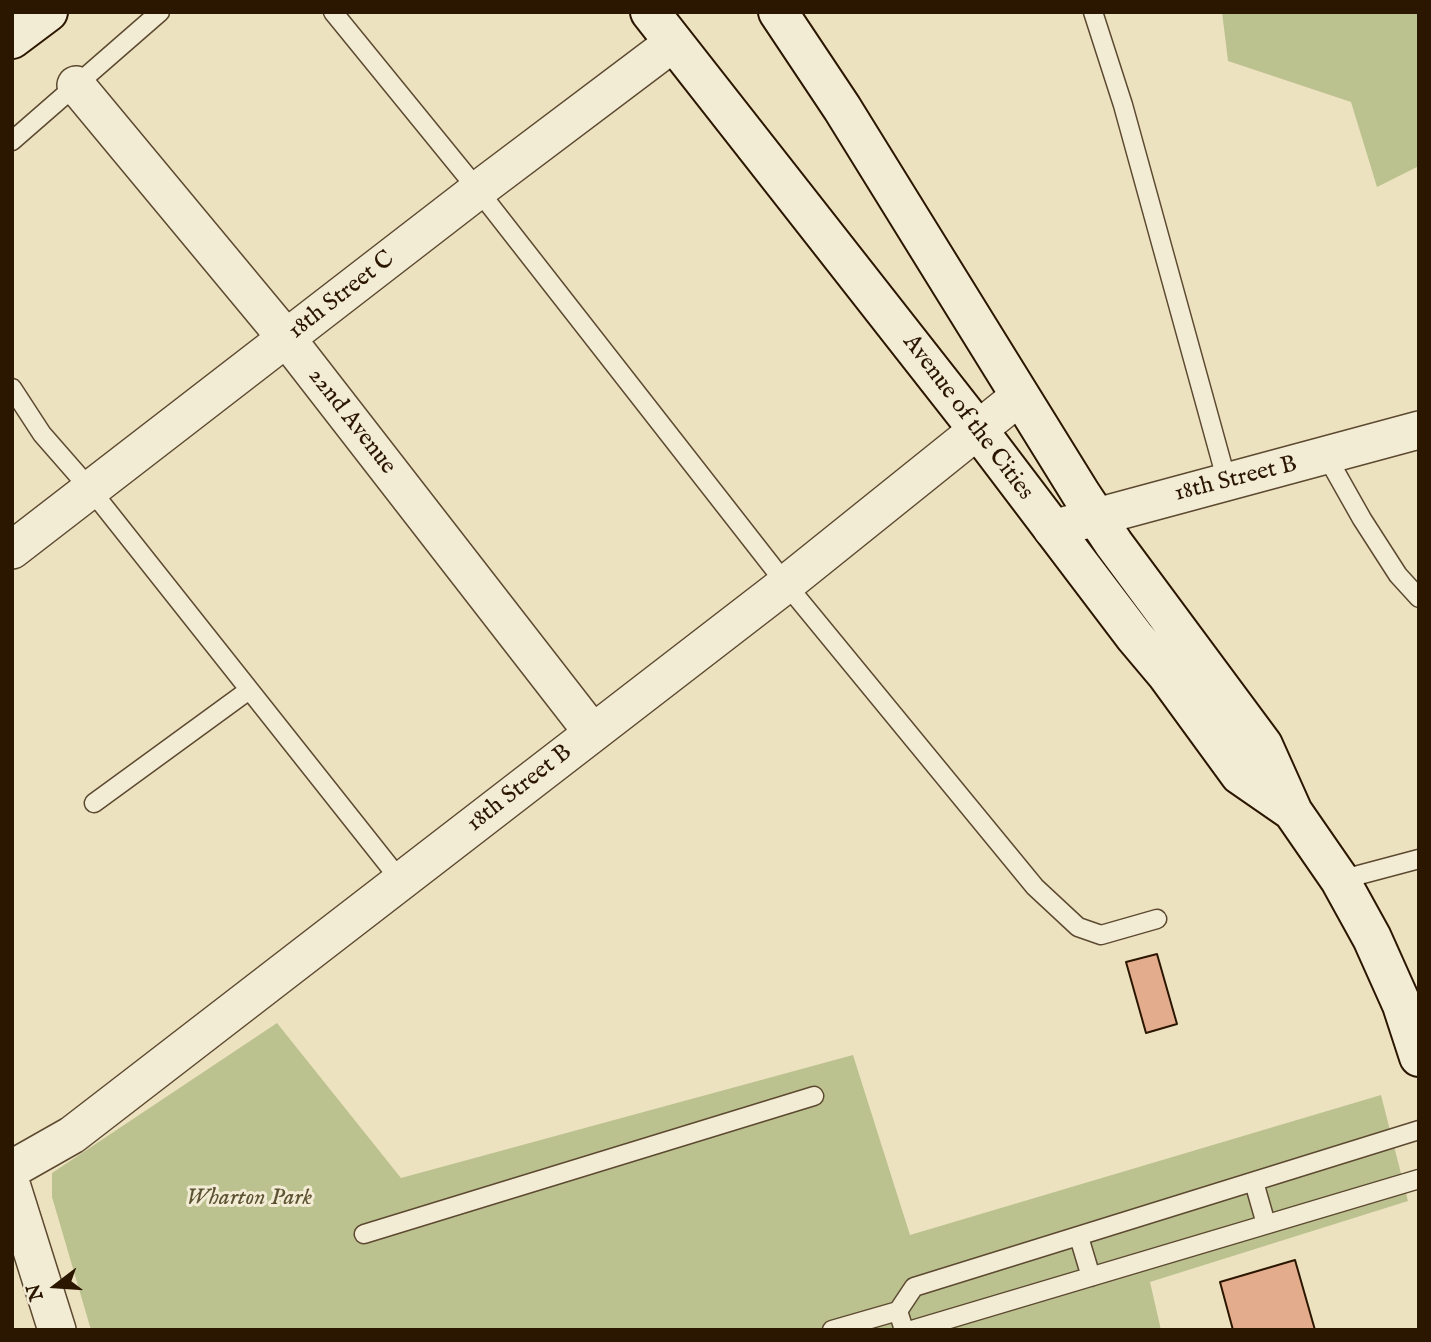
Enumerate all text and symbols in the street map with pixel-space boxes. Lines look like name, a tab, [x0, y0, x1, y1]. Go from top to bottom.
street label: 18th Street C	[283, 246, 401, 346]
street label: Avenue of the Cities	[895, 329, 1039, 507]
street label: 22nd Avenue	[301, 363, 401, 481]
street label: 18th Street B	[1172, 451, 1300, 509]
street label: 18th Street B	[462, 739, 578, 839]
park label: Wharton Park	[186, 1185, 312, 1213]
north arrow	[21, 1251, 91, 1321]
text: N	[22, 1281, 50, 1304]

